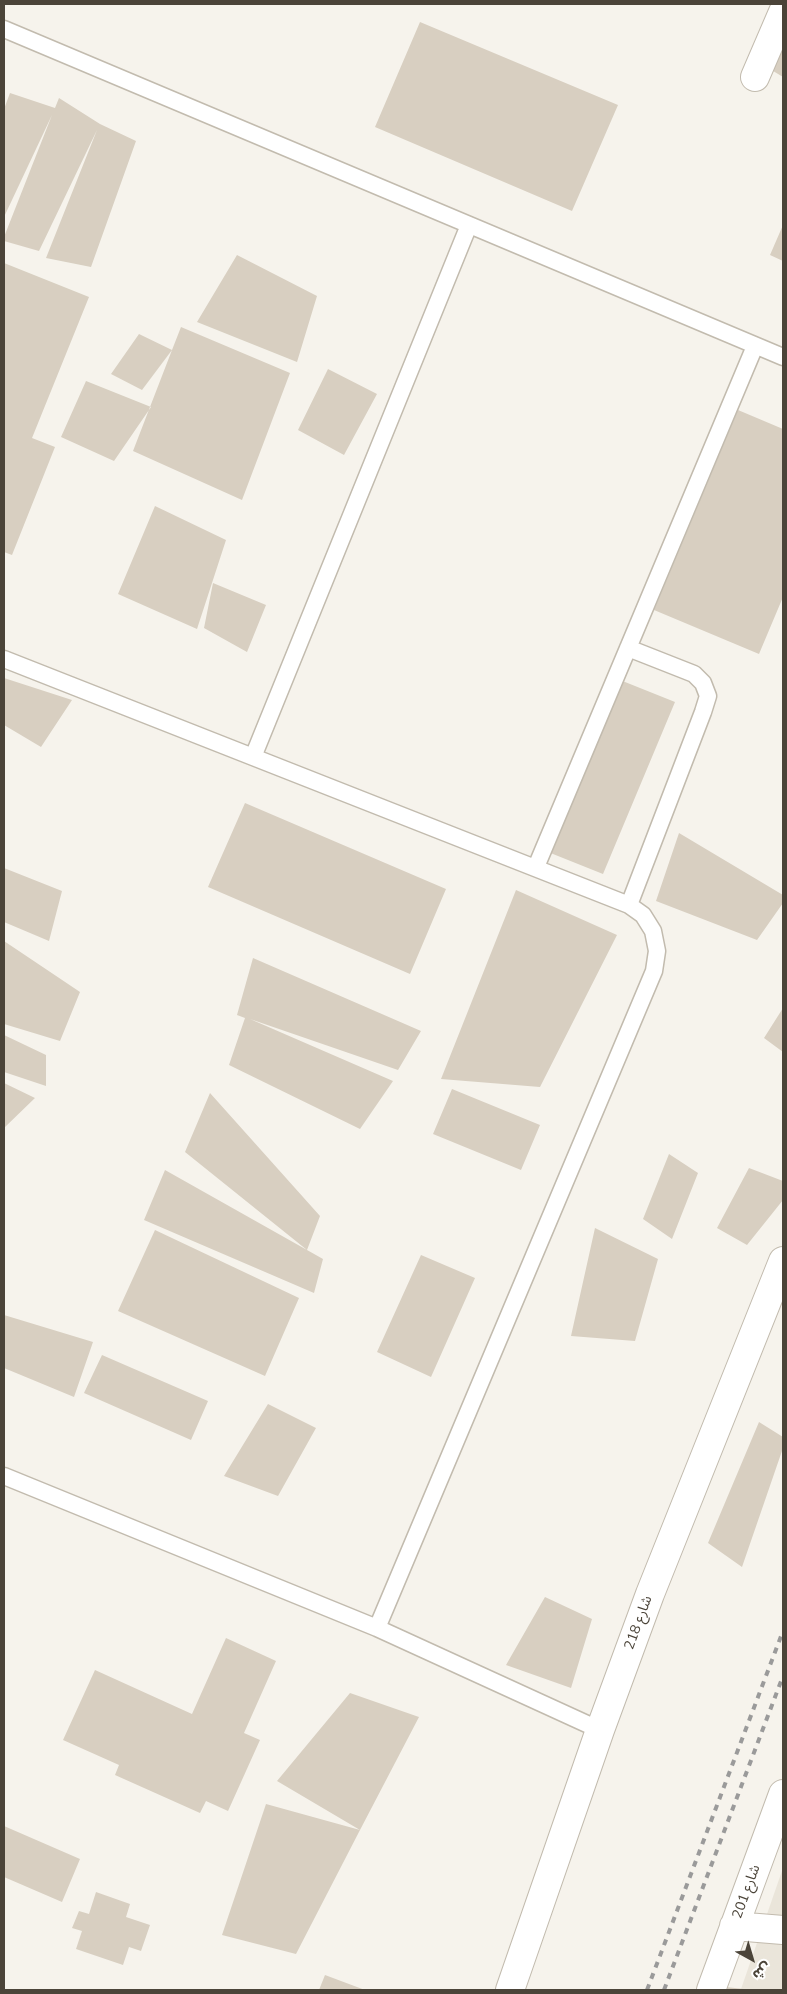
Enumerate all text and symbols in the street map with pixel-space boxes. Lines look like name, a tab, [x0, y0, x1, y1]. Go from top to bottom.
street label: شارع 218	[622, 1594, 656, 1652]
street label: شارع 201	[730, 1863, 764, 1921]
north arrow	[727, 1934, 777, 1984]
text: ش	[748, 1958, 775, 1984]

